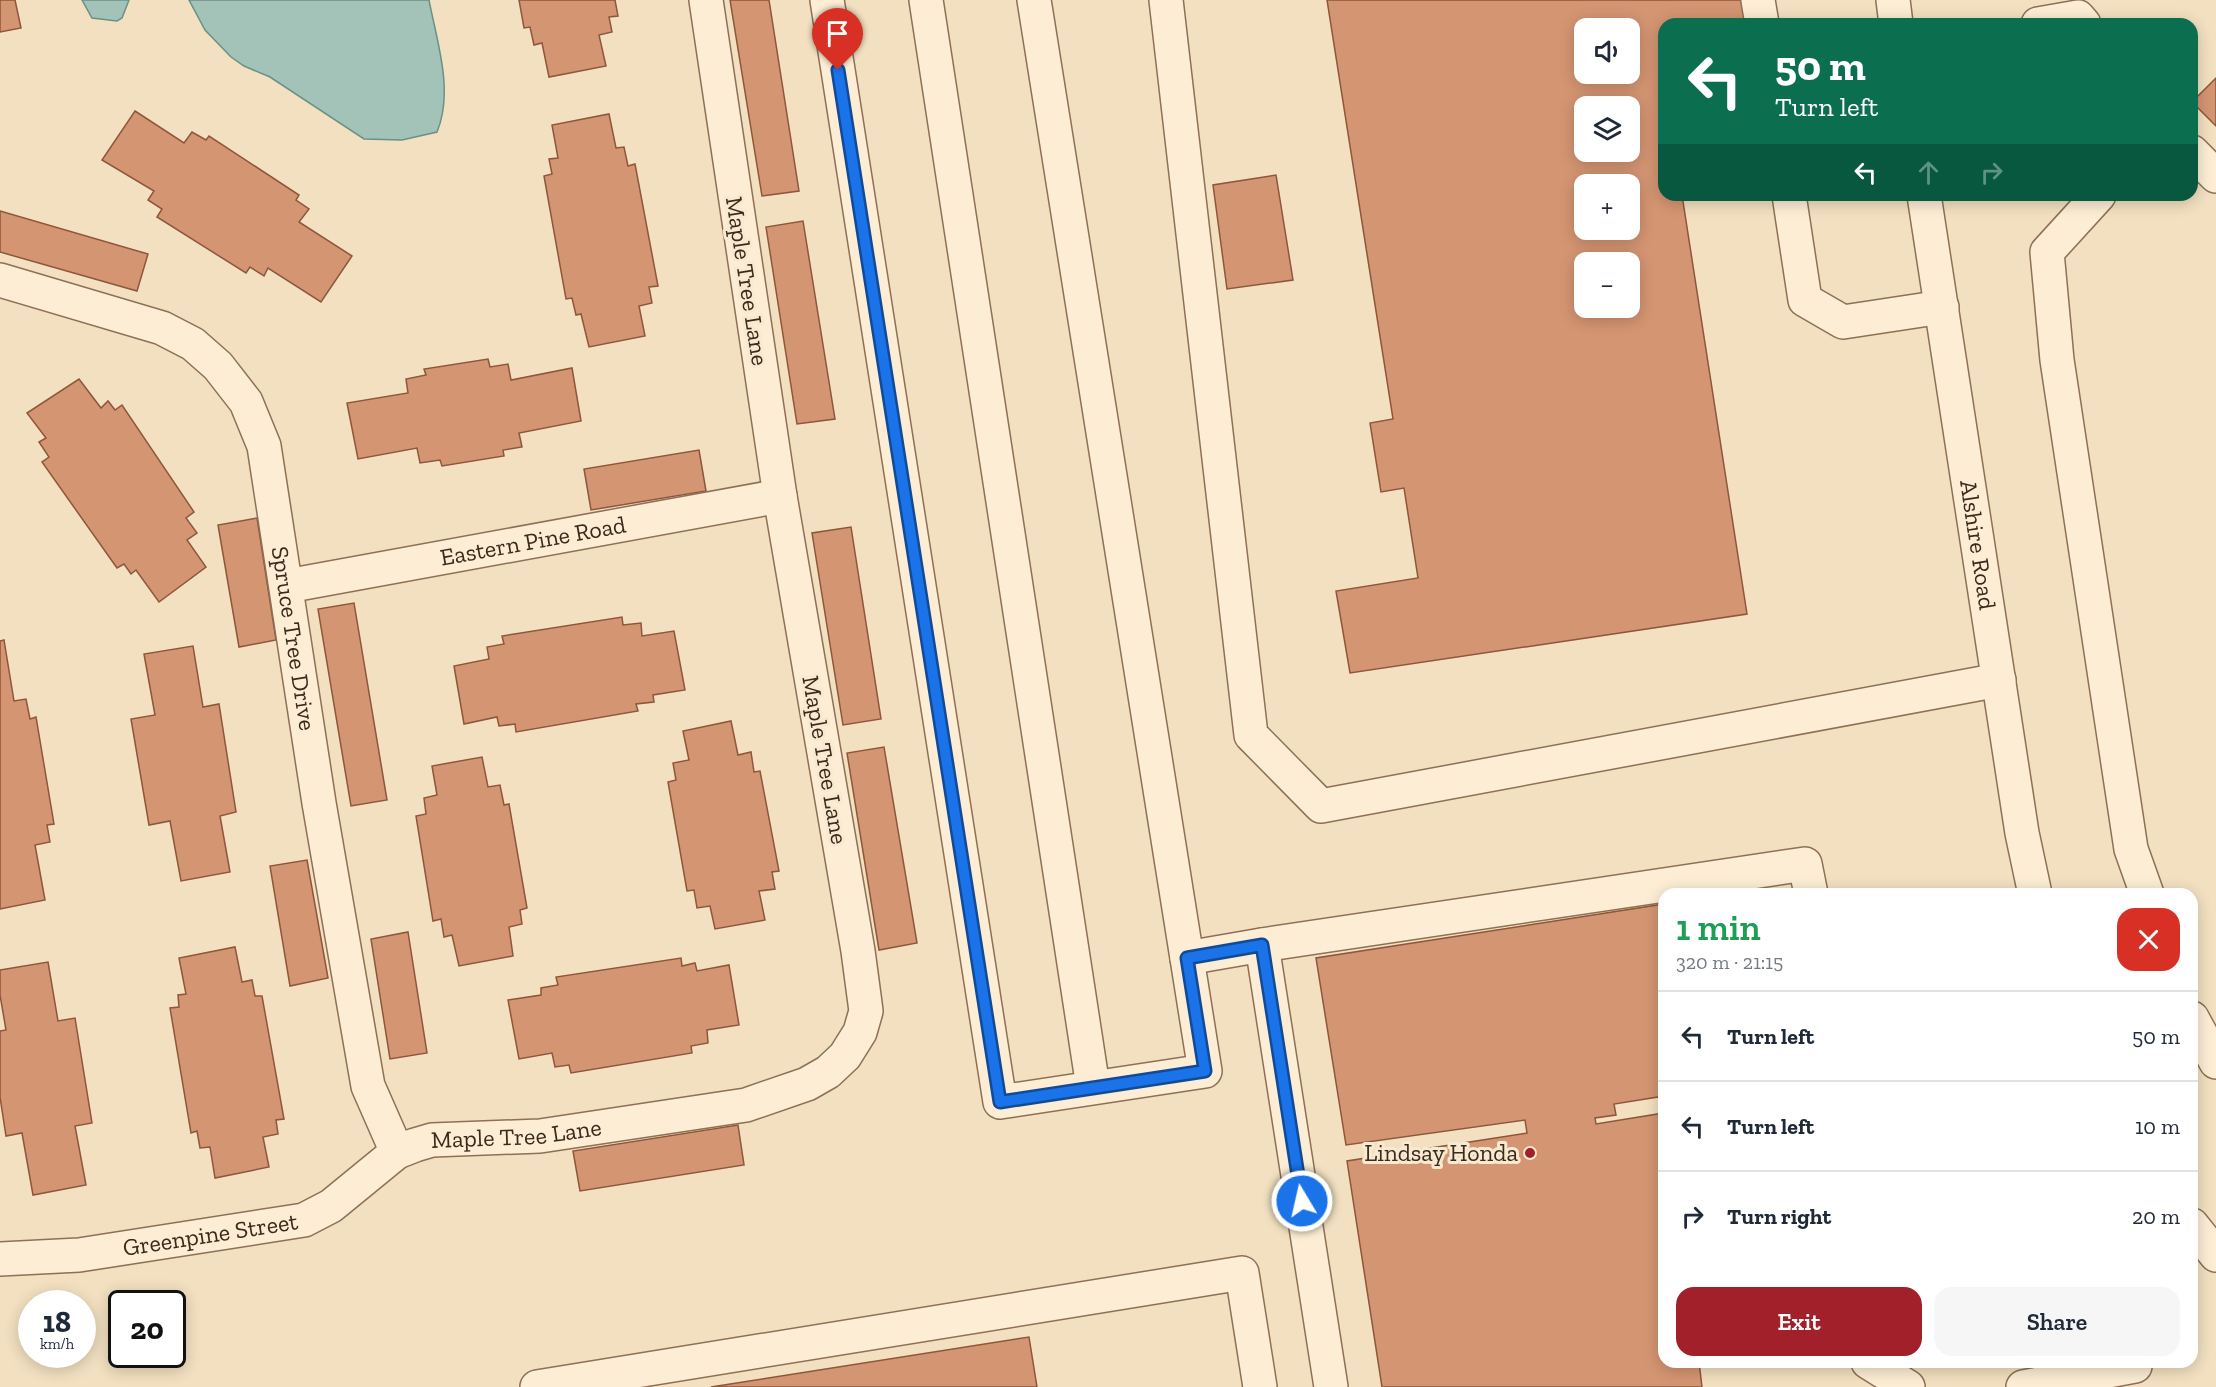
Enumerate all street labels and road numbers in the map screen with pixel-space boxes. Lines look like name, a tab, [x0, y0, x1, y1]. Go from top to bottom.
street label: Maple Tree Lane	[720, 194, 775, 367]
street label: Alshire Road	[1954, 478, 2003, 612]
street label: Eastern Pine Road	[438, 509, 628, 572]
street label: Spruce Tree Drive	[266, 544, 323, 733]
street label: Maple Tree Lane	[796, 673, 855, 846]
street label: Maple Tree Lane	[431, 1112, 603, 1154]
street label: Greenpine Street	[121, 1206, 300, 1262]

